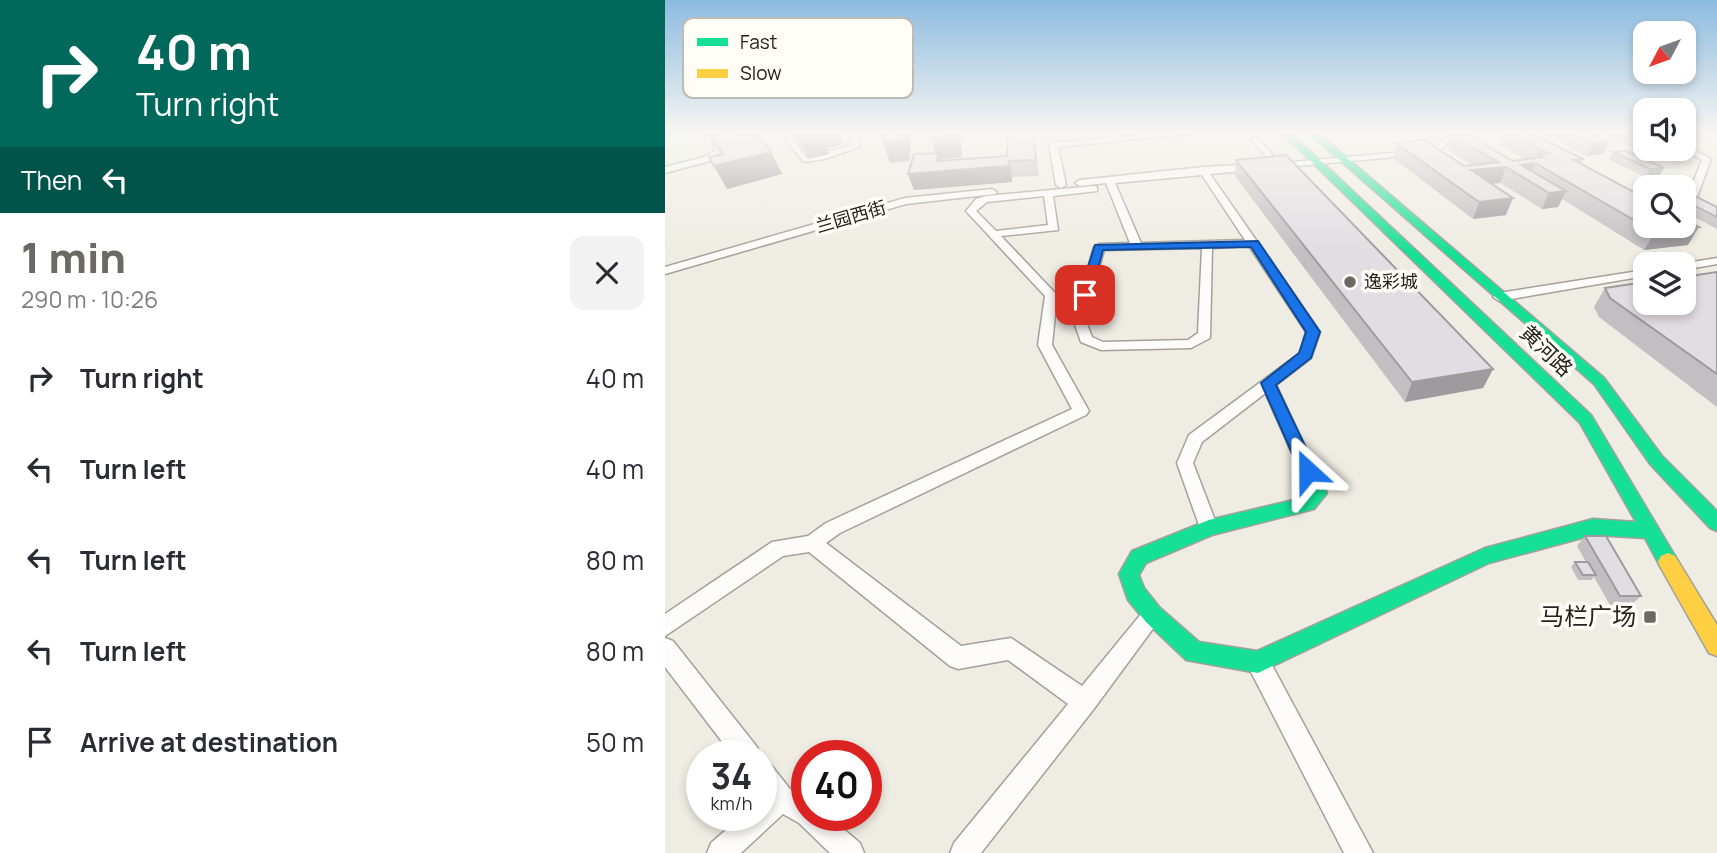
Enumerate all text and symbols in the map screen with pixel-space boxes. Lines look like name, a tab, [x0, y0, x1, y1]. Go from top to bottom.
text: 40 m	[136, 18, 252, 85]
legend	[683, 18, 913, 98]
north arrow	[1633, 21, 1696, 84]
map controls	[1633, 21, 1696, 315]
icon: right	[21, 28, 112, 119]
text: Fast	[740, 29, 777, 55]
text: Slow	[740, 60, 782, 86]
text: Turn right	[136, 82, 279, 126]
button: sound	[1633, 98, 1696, 161]
icon: left	[96, 161, 134, 199]
text: Then	[21, 162, 82, 198]
button: search	[1633, 175, 1696, 238]
street label: 兰园西街	[813, 195, 889, 237]
text: 1 min	[21, 228, 126, 286]
button: close	[570, 236, 644, 310]
button: layers	[1633, 252, 1696, 315]
pin	[1055, 265, 1115, 325]
place label: 逸彩城	[1364, 269, 1418, 293]
marker: 逸彩城	[1342, 274, 1358, 290]
icon: arrive	[1066, 276, 1104, 314]
text: 290 m · 10:26	[21, 283, 158, 315]
street label: 黄河路	[1514, 318, 1579, 382]
icon: right	[21, 359, 59, 397]
text: Turn right	[80, 360, 204, 396]
text: 40 m	[586, 360, 644, 396]
position arrow	[1271, 434, 1345, 508]
icon: left	[21, 450, 59, 488]
text: Turn left	[80, 451, 187, 487]
text: 40 m	[586, 451, 644, 487]
icon: left	[21, 541, 59, 579]
text: Turn left	[80, 542, 187, 578]
text: 80 m	[586, 542, 644, 578]
place label: 马栏广场	[1540, 599, 1636, 632]
marker: 马栏广场	[1642, 609, 1658, 625]
icon: left	[21, 632, 59, 670]
text: Turn left	[80, 633, 187, 669]
text: 80 m	[586, 633, 644, 669]
icon: arrive	[21, 723, 59, 761]
text: Arrive at destination	[80, 724, 338, 760]
text: 50 m	[586, 724, 644, 760]
speed limit sign: 40	[791, 740, 882, 831]
text: 34	[711, 752, 752, 800]
text: km/h	[711, 791, 752, 815]

